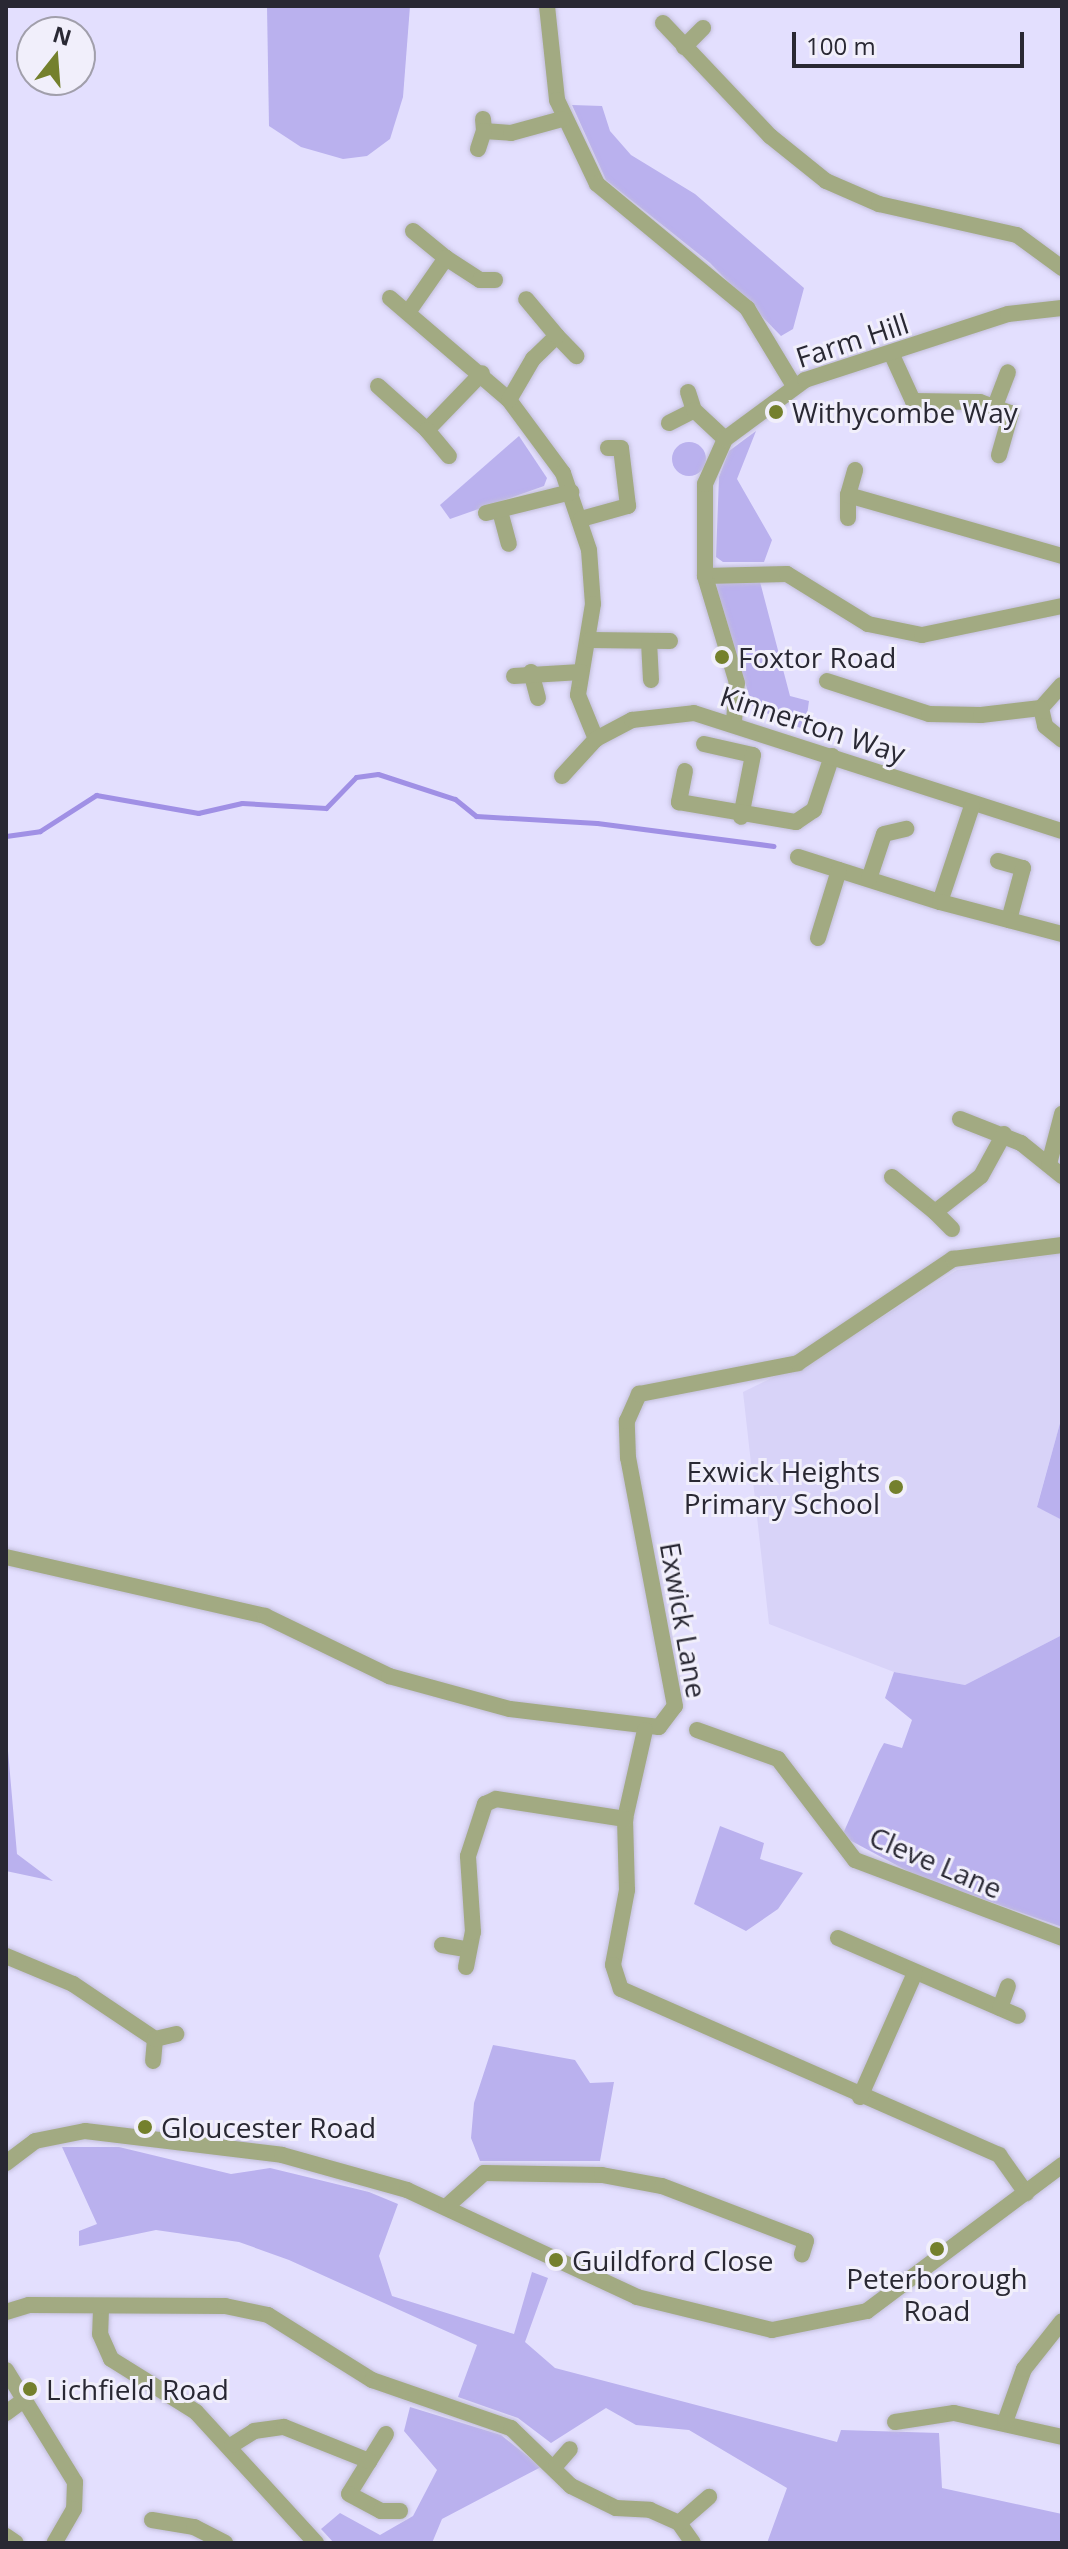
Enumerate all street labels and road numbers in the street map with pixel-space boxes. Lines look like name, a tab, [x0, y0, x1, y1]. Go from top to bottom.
street label: Farm Hill	[791, 306, 913, 374]
street label: Kinnerton Way	[716, 678, 910, 770]
street label: Exwick Lane	[654, 1540, 714, 1700]
street label: Cleve Lane	[865, 1819, 1007, 1905]

